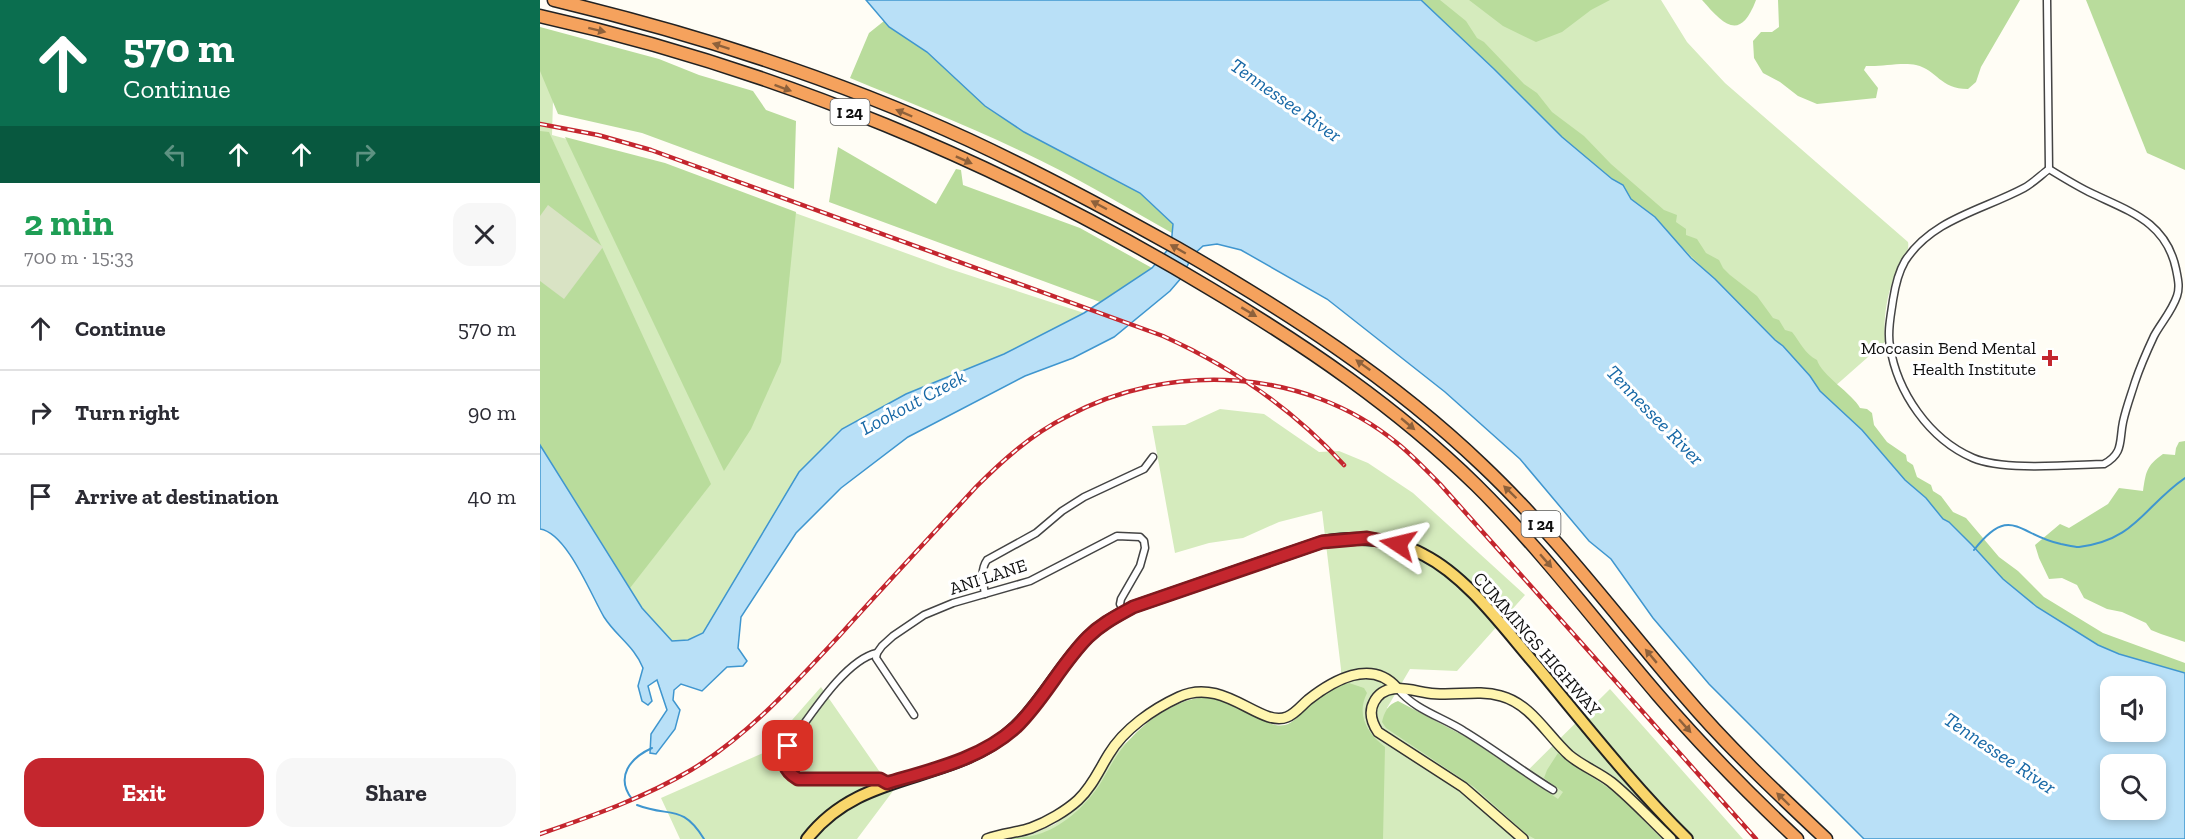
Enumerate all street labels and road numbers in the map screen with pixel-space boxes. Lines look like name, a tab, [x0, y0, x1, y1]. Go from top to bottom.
road number: I 24	[830, 99, 870, 125]
road number: I 24	[1522, 511, 1560, 537]
street label: ANI LANE	[946, 554, 1030, 600]
street label: CUMMINGS HIGHWAY	[1468, 568, 1606, 720]

